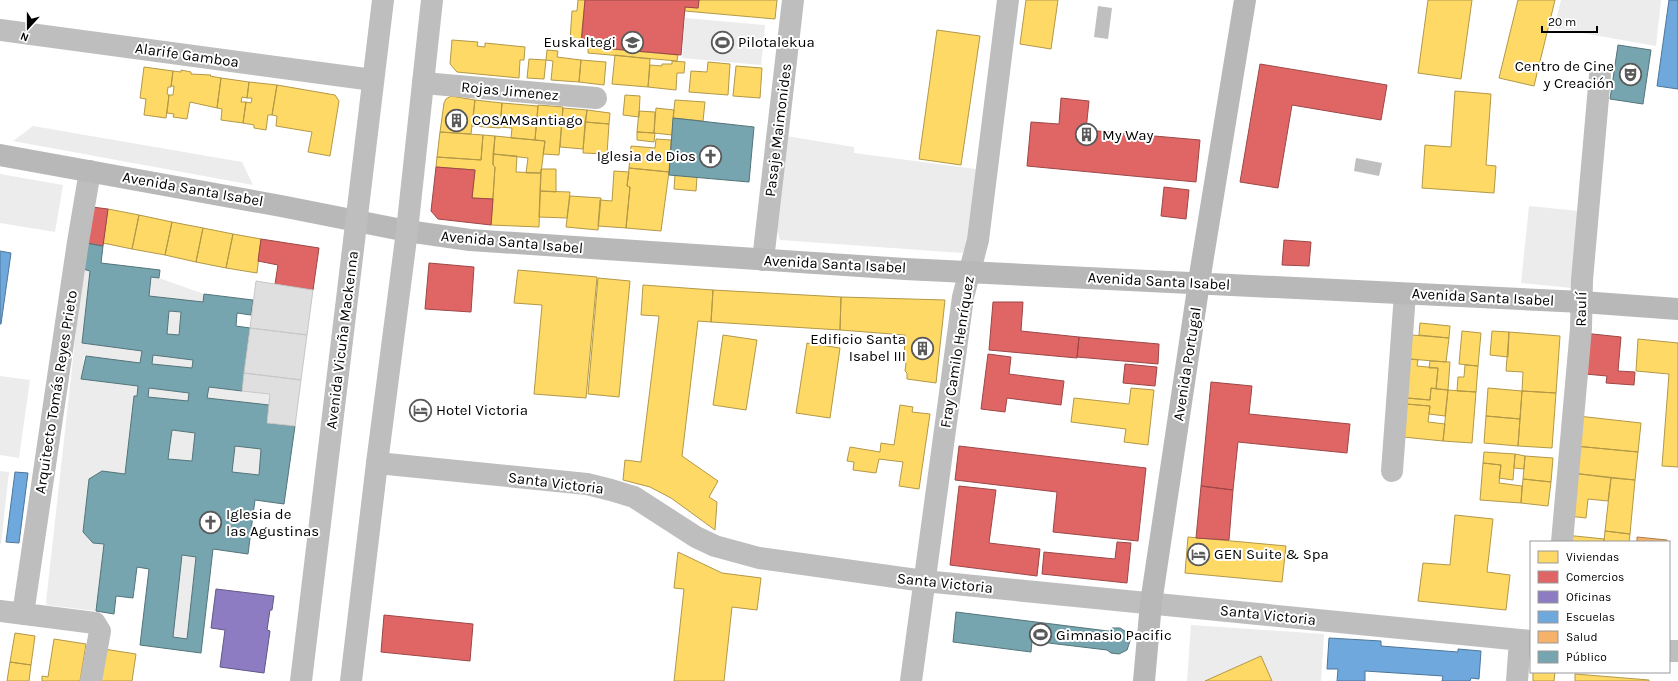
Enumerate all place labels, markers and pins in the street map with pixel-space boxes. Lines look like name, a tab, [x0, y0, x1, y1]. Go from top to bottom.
school or university icon: Euskaltegi	[619, 29, 645, 55]
sports icon: Pilotalekua	[710, 29, 736, 55]
place label: Euskaltegi	[543, 33, 616, 51]
place label: Pilotalekua	[738, 33, 815, 51]
place label: Centro de Cine y Creación	[1515, 57, 1614, 92]
theatre icon: Centro de Cine y Creación	[1617, 62, 1643, 88]
building icon: COSAMSantiago	[444, 107, 470, 133]
place label: COSAMSantiago	[472, 111, 583, 129]
building icon: My Way	[1074, 122, 1100, 148]
place label: My Way	[1102, 126, 1153, 144]
church icon: Iglesia de Dios	[698, 143, 724, 169]
place label: Iglesia de Dios	[597, 147, 696, 165]
place label: Edificio Santa Isabel III	[810, 330, 906, 365]
building icon: Edificio Santa Isabel III	[909, 335, 935, 361]
hotel icon: Hotel Victoria	[408, 397, 434, 423]
place label: Hotel Victoria	[436, 401, 528, 419]
place label: Iglesia de las Agustinas	[226, 505, 319, 540]
church icon: Iglesia de las Agustinas	[197, 510, 223, 536]
hotel icon: GEN Suite & Spa	[1186, 541, 1212, 567]
place label: GEN Suite & Spa	[1214, 545, 1329, 563]
sports icon: Gimnasio Pacific	[1028, 622, 1054, 648]
place label: Gimnasio Pacific	[1056, 626, 1172, 644]

